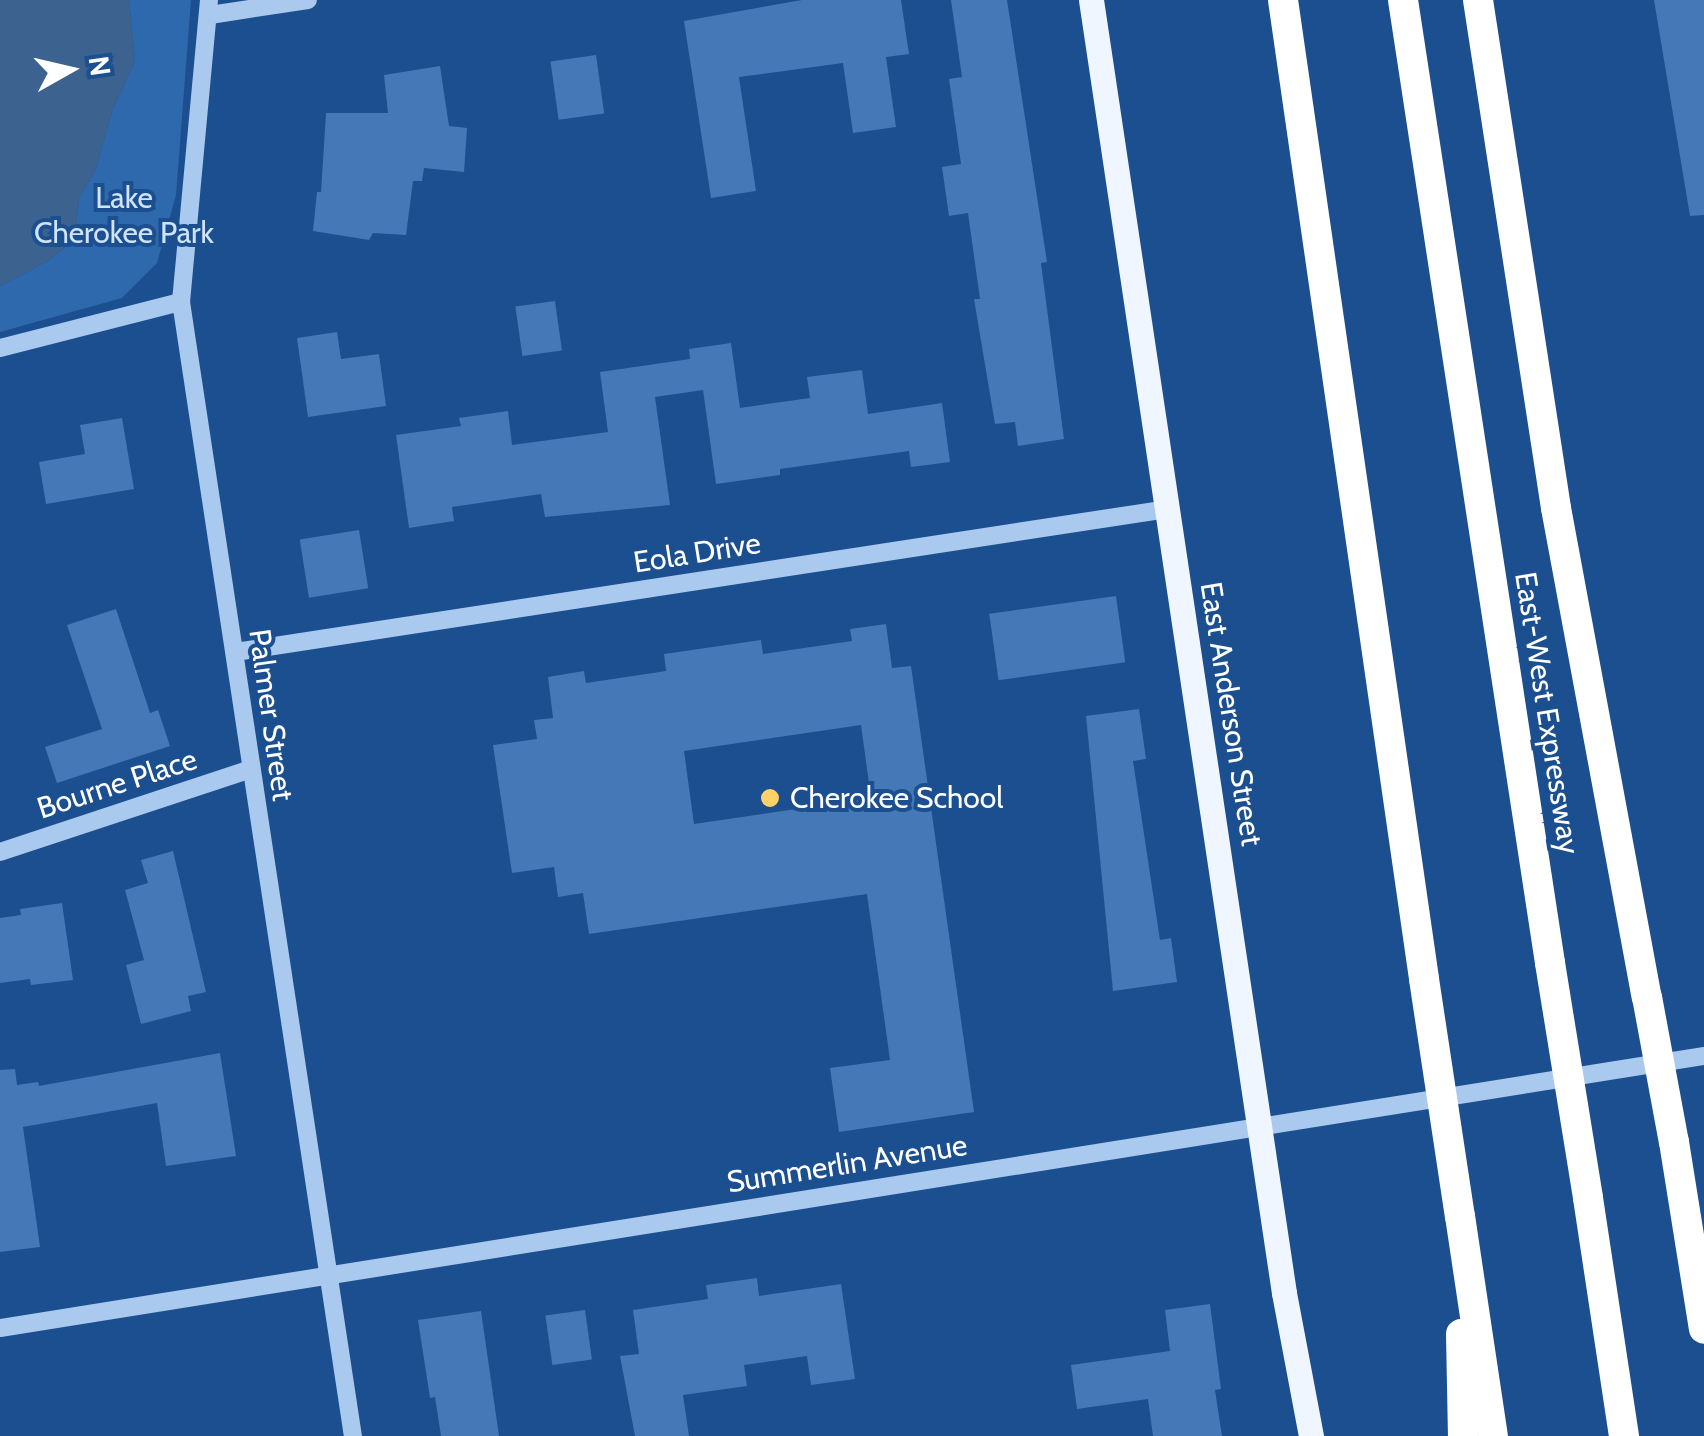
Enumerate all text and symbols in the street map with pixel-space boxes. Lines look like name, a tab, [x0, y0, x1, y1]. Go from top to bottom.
north arrow	[20, 20, 120, 120]
text: N	[81, 54, 118, 78]
park label: Lake Cherokee Park	[34, 180, 214, 250]
street label: Eola Drive	[631, 525, 763, 581]
street label: East-West Expressway	[1507, 569, 1587, 857]
street label: East Anderson Street	[1192, 580, 1270, 848]
street label: Palmer Street	[241, 627, 301, 803]
street label: Bourne Place	[33, 741, 201, 827]
place label: Cherokee School	[790, 780, 1003, 816]
marker: Cherokee School	[759, 787, 781, 809]
street label: Summerlin Avenue	[724, 1127, 970, 1201]

